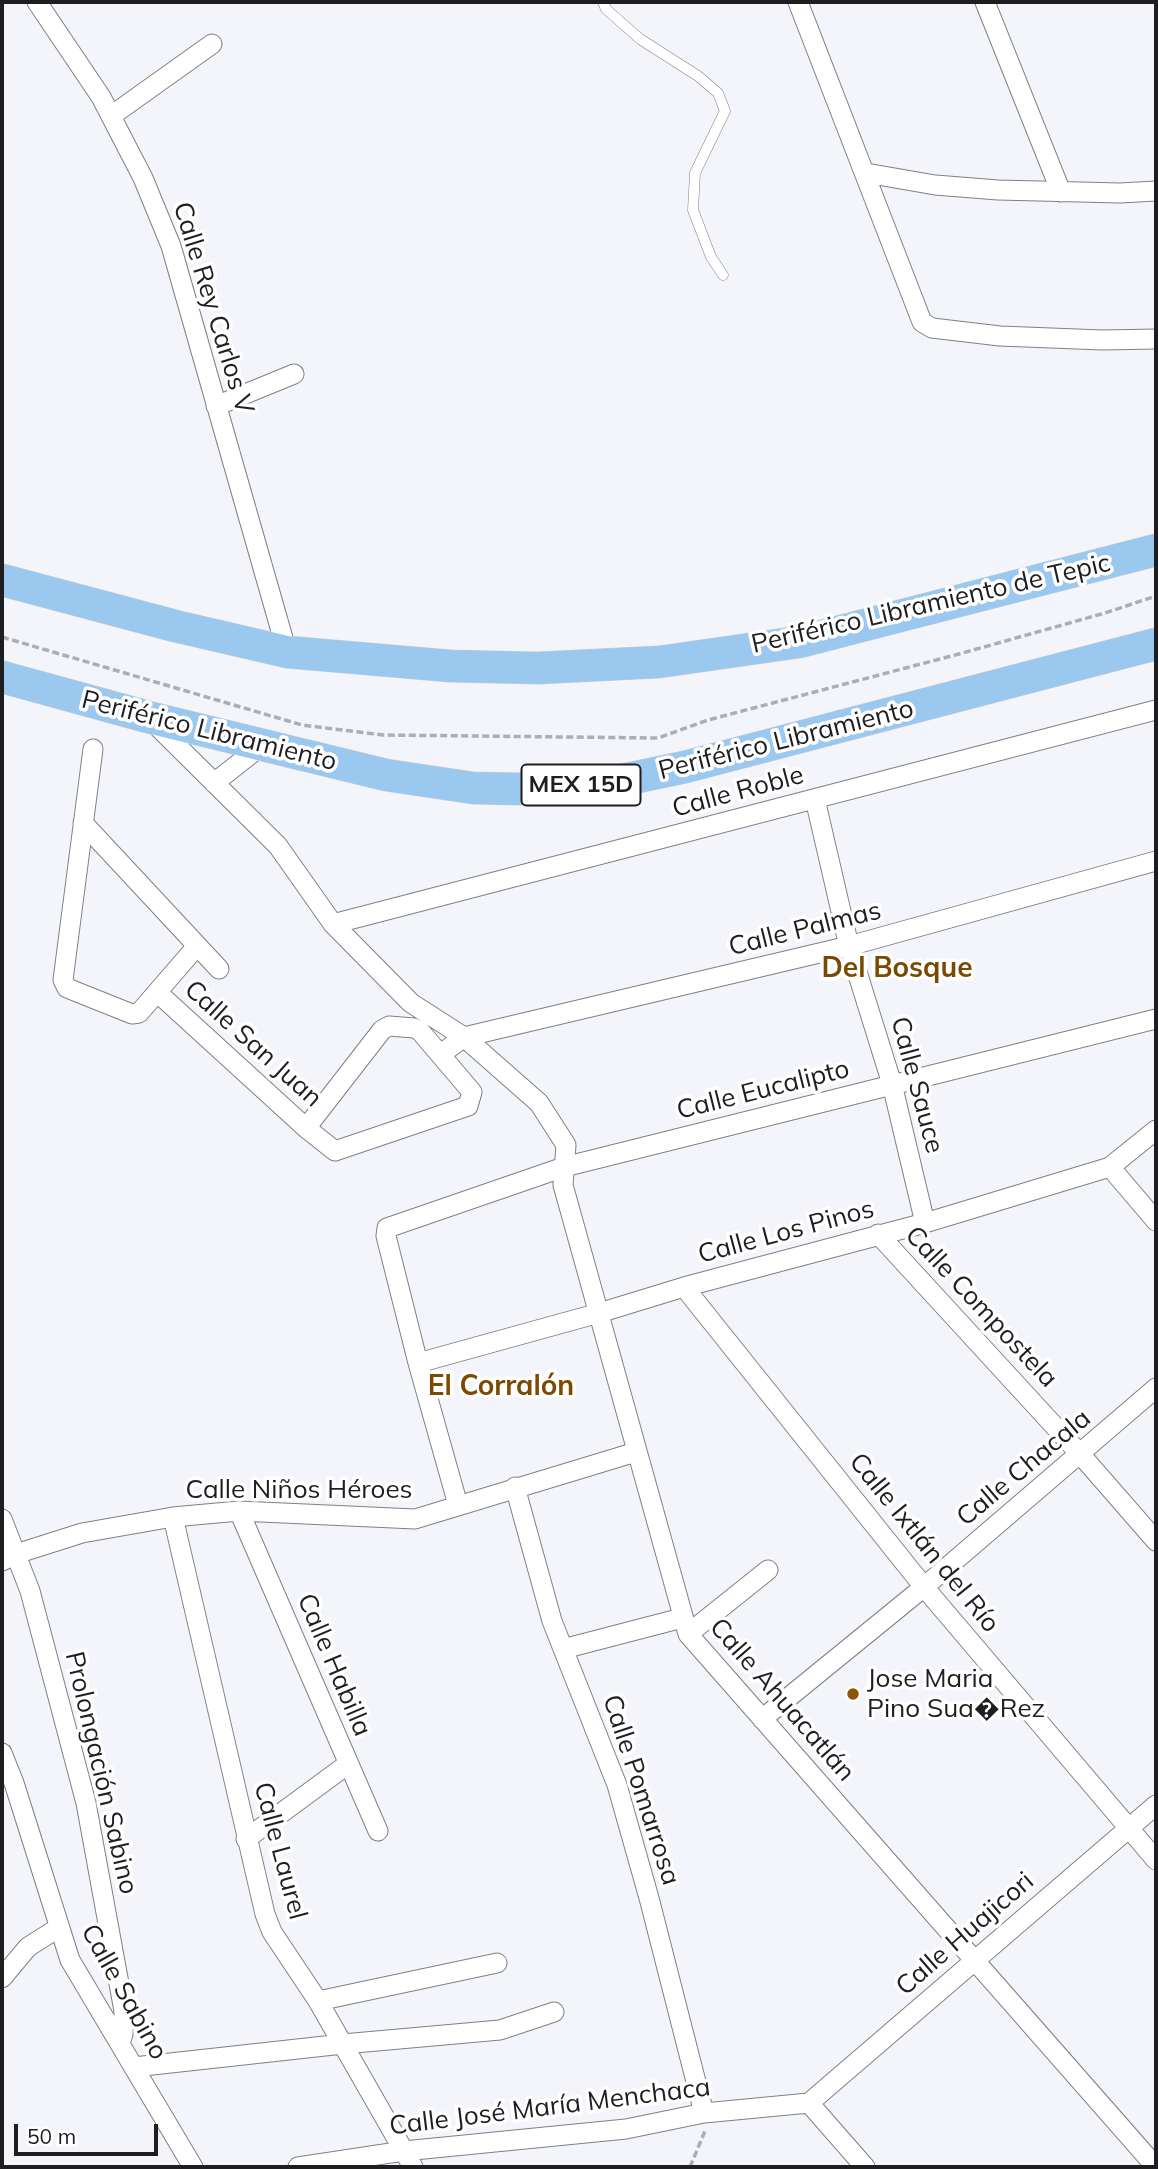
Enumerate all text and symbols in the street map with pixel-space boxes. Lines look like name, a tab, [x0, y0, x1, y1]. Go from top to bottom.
street label: Calle Rey Carlos V	[166, 198, 260, 418]
street label: Periférico Libramiento de Tepic	[748, 547, 1114, 661]
street label: Periférico Libramiento	[78, 684, 340, 778]
street label: Periférico Libramiento	[655, 693, 917, 787]
street label: Calle Roble	[669, 759, 807, 825]
road number: MEX 15D	[522, 764, 640, 806]
street label: Calle Palmas	[726, 895, 884, 963]
district label: Del Bosque	[822, 952, 972, 986]
street label: Calle San Juan	[178, 974, 328, 1114]
street label: Calle Sauce	[884, 1013, 950, 1157]
street label: Calle Eucalipto	[674, 1054, 852, 1126]
street label: Calle Los Pinos	[695, 1194, 877, 1270]
street label: Calle Compostela	[898, 1220, 1064, 1394]
district label: El Corralón	[428, 1370, 574, 1404]
street label: Calle Chacala	[951, 1403, 1097, 1533]
street label: Calle Ixtlán del Río	[842, 1447, 1006, 1639]
street label: Calle Niños Héroes	[186, 1474, 412, 1506]
street label: Calle Habilla	[290, 1589, 378, 1741]
street label: Calle Ahuacatlán	[703, 1612, 861, 1788]
street label: Prolongación Sabino	[58, 1649, 144, 1897]
place label: Jose Maria Pino Sua�Rez	[867, 1663, 1045, 1724]
marker: Jose Maria Pino Sua�Rez	[845, 1686, 861, 1702]
street label: Calle Pomarrosa	[596, 1691, 686, 1889]
street label: Calle Laurel	[247, 1779, 313, 1923]
street label: Calle Huajicori	[890, 1866, 1040, 2002]
street label: Calle Sabino	[74, 1919, 174, 2065]
street label: Calle José María Menchaca	[388, 2072, 712, 2142]
scale bar	[18, 2110, 161, 2154]
text: 50 m	[27, 2123, 76, 2149]

